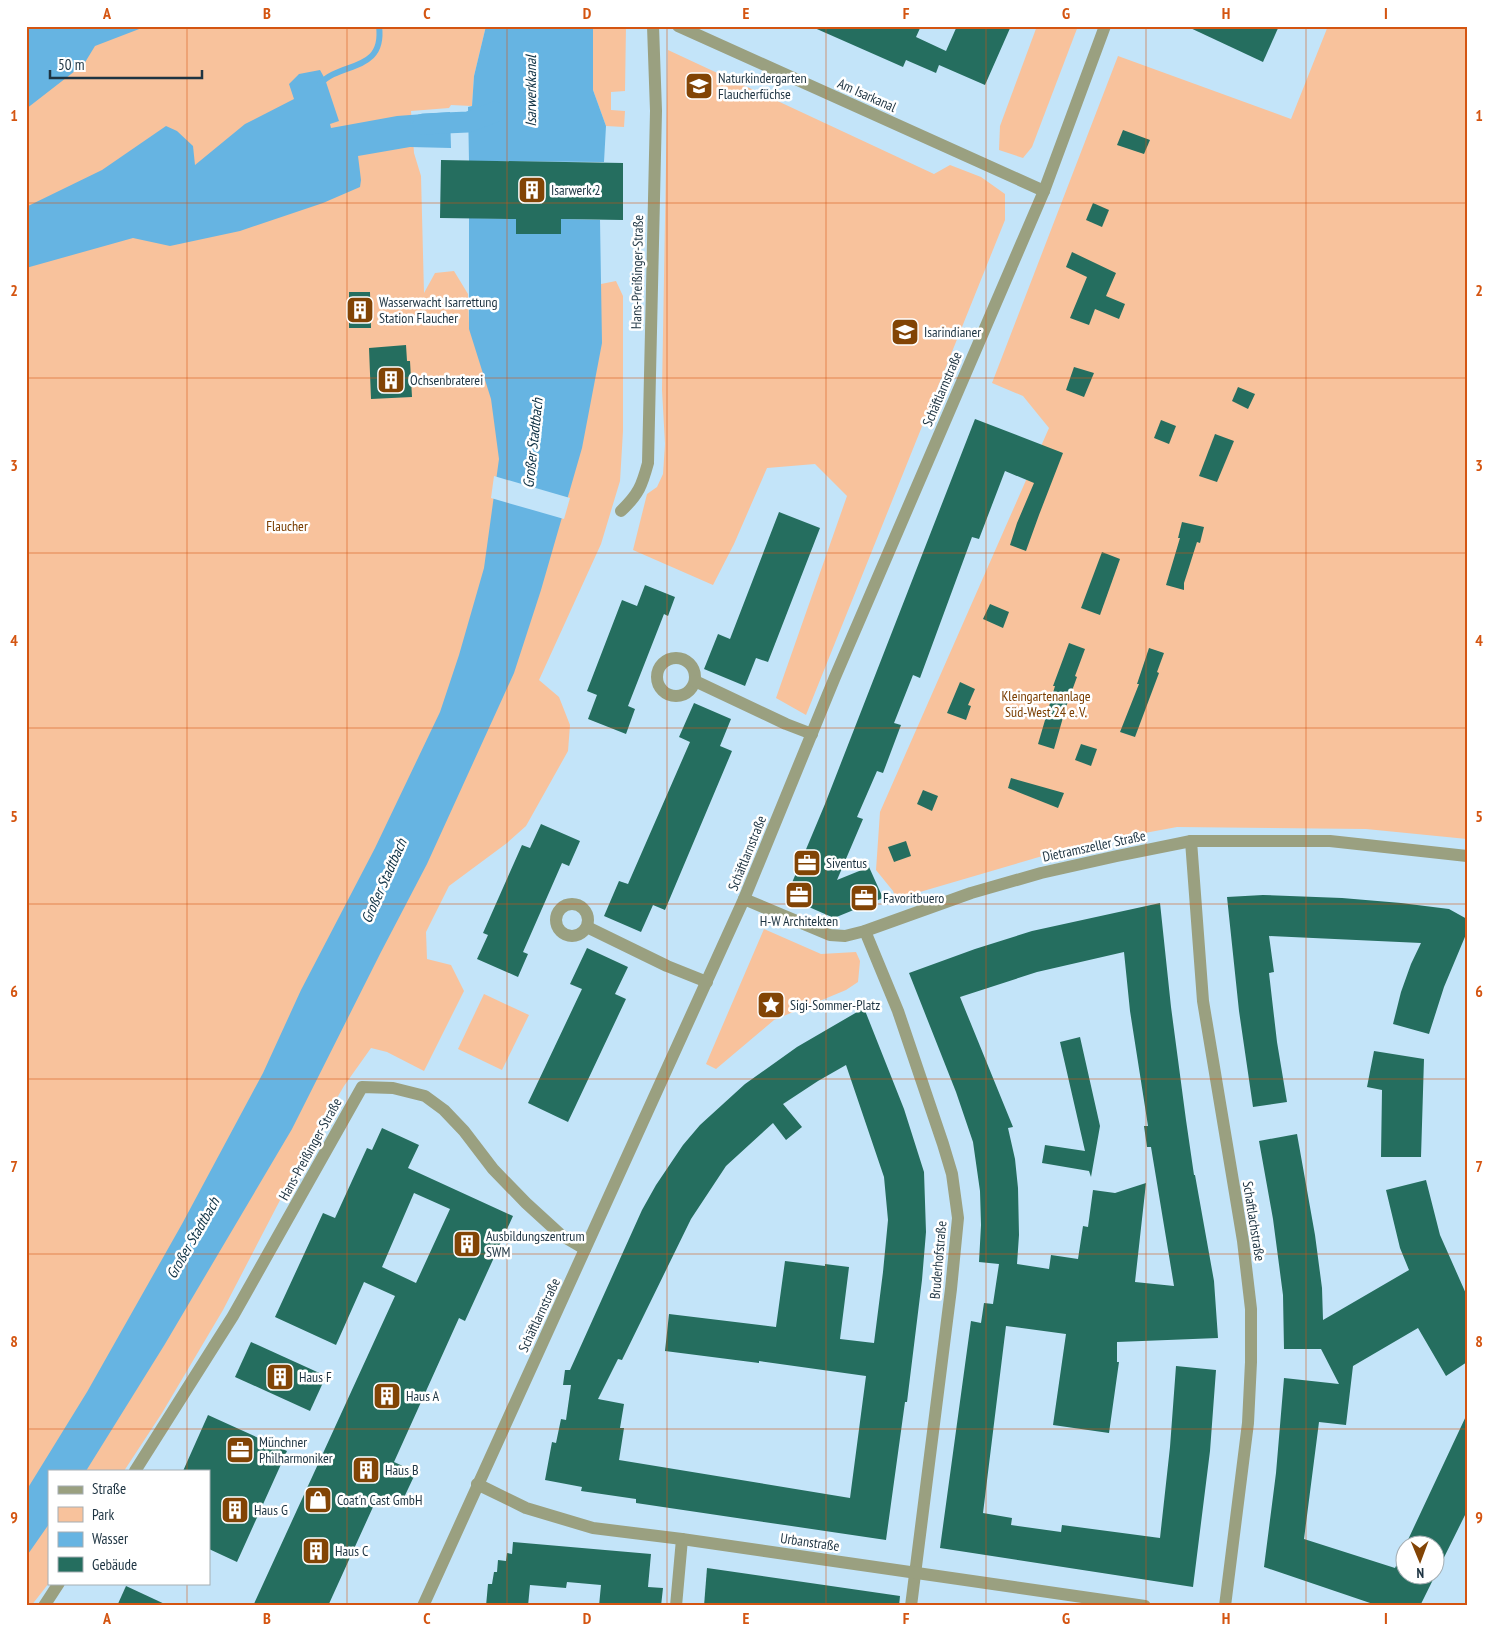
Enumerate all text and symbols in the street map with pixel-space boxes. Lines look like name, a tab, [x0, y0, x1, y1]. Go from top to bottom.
text: A	[102, 3, 112, 23]
text: B	[263, 3, 271, 23]
text: C	[423, 3, 431, 23]
text: D	[583, 3, 592, 23]
text: E	[743, 3, 750, 23]
text: F	[903, 3, 910, 23]
text: G	[1062, 3, 1070, 23]
text: H	[1222, 3, 1230, 23]
text: I	[1384, 3, 1388, 23]
scale bar	[50, 48, 202, 80]
water label: Isarwerkkanal	[521, 54, 540, 127]
text: 50 m	[58, 55, 84, 74]
place label: Naturkindergarten Flaucherfüchse	[718, 69, 807, 103]
school or university icon: Naturkindergarten Flaucherfüchse	[684, 71, 714, 101]
street label: Am Isarkanal	[835, 74, 900, 116]
text: 1	[10, 105, 18, 125]
text: 1	[1475, 105, 1483, 125]
building icon: Isarwerk 2	[517, 175, 547, 205]
place label: Isarwerk 2	[551, 181, 601, 199]
street label: Hans-Preißinger-Straße	[627, 214, 647, 329]
text: 2	[10, 280, 18, 300]
text: 2	[1475, 280, 1483, 300]
place label: Wasserwacht Isarrettung Station Flaucher	[379, 293, 497, 327]
building icon: Wasserwacht Isarrettung Station Flaucher	[345, 295, 375, 325]
school or university icon: Isarindianer	[890, 317, 920, 347]
place label: Isarindianer	[924, 323, 981, 341]
street label: Schäftlarnstraße	[918, 349, 966, 429]
building icon: Ochsenbraterei	[376, 365, 406, 395]
place label: Ochsenbraterei	[410, 371, 483, 389]
water label: Großer Stadtbach	[518, 396, 547, 489]
text: 3	[10, 455, 18, 475]
text: 3	[1475, 455, 1483, 475]
park label: Flaucher	[266, 517, 308, 535]
text: 4	[10, 630, 18, 650]
text: 4	[1475, 630, 1483, 650]
park label: Kleingartenanlage Süd-West 24 e. V.	[1001, 687, 1091, 721]
text: 5	[10, 806, 18, 826]
text: 5	[1475, 806, 1483, 826]
street label: Schäftlarnstraße	[724, 813, 770, 893]
street label: Dietramszeller Straße	[1041, 826, 1147, 866]
water label: Großer Stadtbach	[356, 834, 411, 926]
office icon: Siventus	[792, 848, 822, 878]
place label: Siventus	[826, 854, 867, 872]
office icon: H-W Architekten	[784, 880, 814, 910]
office icon: Favoritbuero	[849, 883, 879, 913]
place label: Favoritbuero	[883, 889, 944, 907]
place label: H-W Architekten	[760, 912, 838, 930]
text: 6	[10, 981, 18, 1001]
text: 6	[1475, 981, 1483, 1001]
place icon: Sigi-Sommer-Platz	[756, 990, 786, 1020]
place label: Sigi-Sommer-Platz	[790, 996, 880, 1014]
street label: Hans-Preißinger-Straße	[274, 1094, 346, 1203]
text: 7	[10, 1156, 18, 1176]
text: 7	[1475, 1156, 1483, 1176]
street label: Schaftlachstraße	[1239, 1180, 1269, 1262]
water label: Großer Stadtbach	[162, 1193, 224, 1282]
street label: Bruderhofstraße	[926, 1220, 950, 1300]
place label: Ausbildungszentrum SWM	[486, 1227, 585, 1261]
building icon: Ausbildungszentrum SWM	[452, 1229, 482, 1259]
street label: Schäftlarnstraße	[514, 1275, 564, 1355]
text: 8	[10, 1331, 18, 1351]
text: 8	[1475, 1331, 1483, 1351]
building icon: Haus F	[265, 1362, 295, 1392]
place label: Haus F	[299, 1368, 332, 1386]
building icon: Haus A	[372, 1381, 402, 1411]
place label: Haus A	[406, 1387, 440, 1405]
place label: Münchner Philharmoniker	[259, 1433, 333, 1467]
office icon: Münchner Philharmoniker	[225, 1435, 255, 1465]
building icon: Haus B	[351, 1455, 381, 1485]
place label: Haus B	[385, 1461, 418, 1479]
legend	[48, 1470, 210, 1584]
text: Straße	[92, 1479, 126, 1498]
shop icon: Coat'n Cast GmbH	[303, 1485, 333, 1515]
place label: Coat'n Cast GmbH	[337, 1491, 422, 1509]
building icon: Haus G	[220, 1495, 250, 1525]
place label: Haus G	[254, 1501, 288, 1519]
text: Park	[92, 1505, 114, 1524]
text: 9	[10, 1507, 18, 1527]
text: 9	[1475, 1507, 1483, 1527]
text: Wasser	[92, 1529, 129, 1548]
street label: Urbanstraße	[779, 1529, 841, 1555]
north arrow	[1396, 1534, 1446, 1584]
building icon: Haus C	[301, 1536, 331, 1566]
place label: Haus C	[335, 1542, 369, 1560]
text: Gebäude	[92, 1555, 137, 1574]
text: N	[1416, 1564, 1424, 1582]
text: A	[102, 1608, 112, 1628]
text: B	[263, 1608, 271, 1628]
text: C	[423, 1608, 431, 1628]
text: D	[583, 1608, 592, 1628]
text: E	[743, 1608, 750, 1628]
text: F	[903, 1608, 910, 1628]
text: G	[1062, 1608, 1070, 1628]
text: H	[1222, 1608, 1230, 1628]
text: I	[1384, 1608, 1388, 1628]

